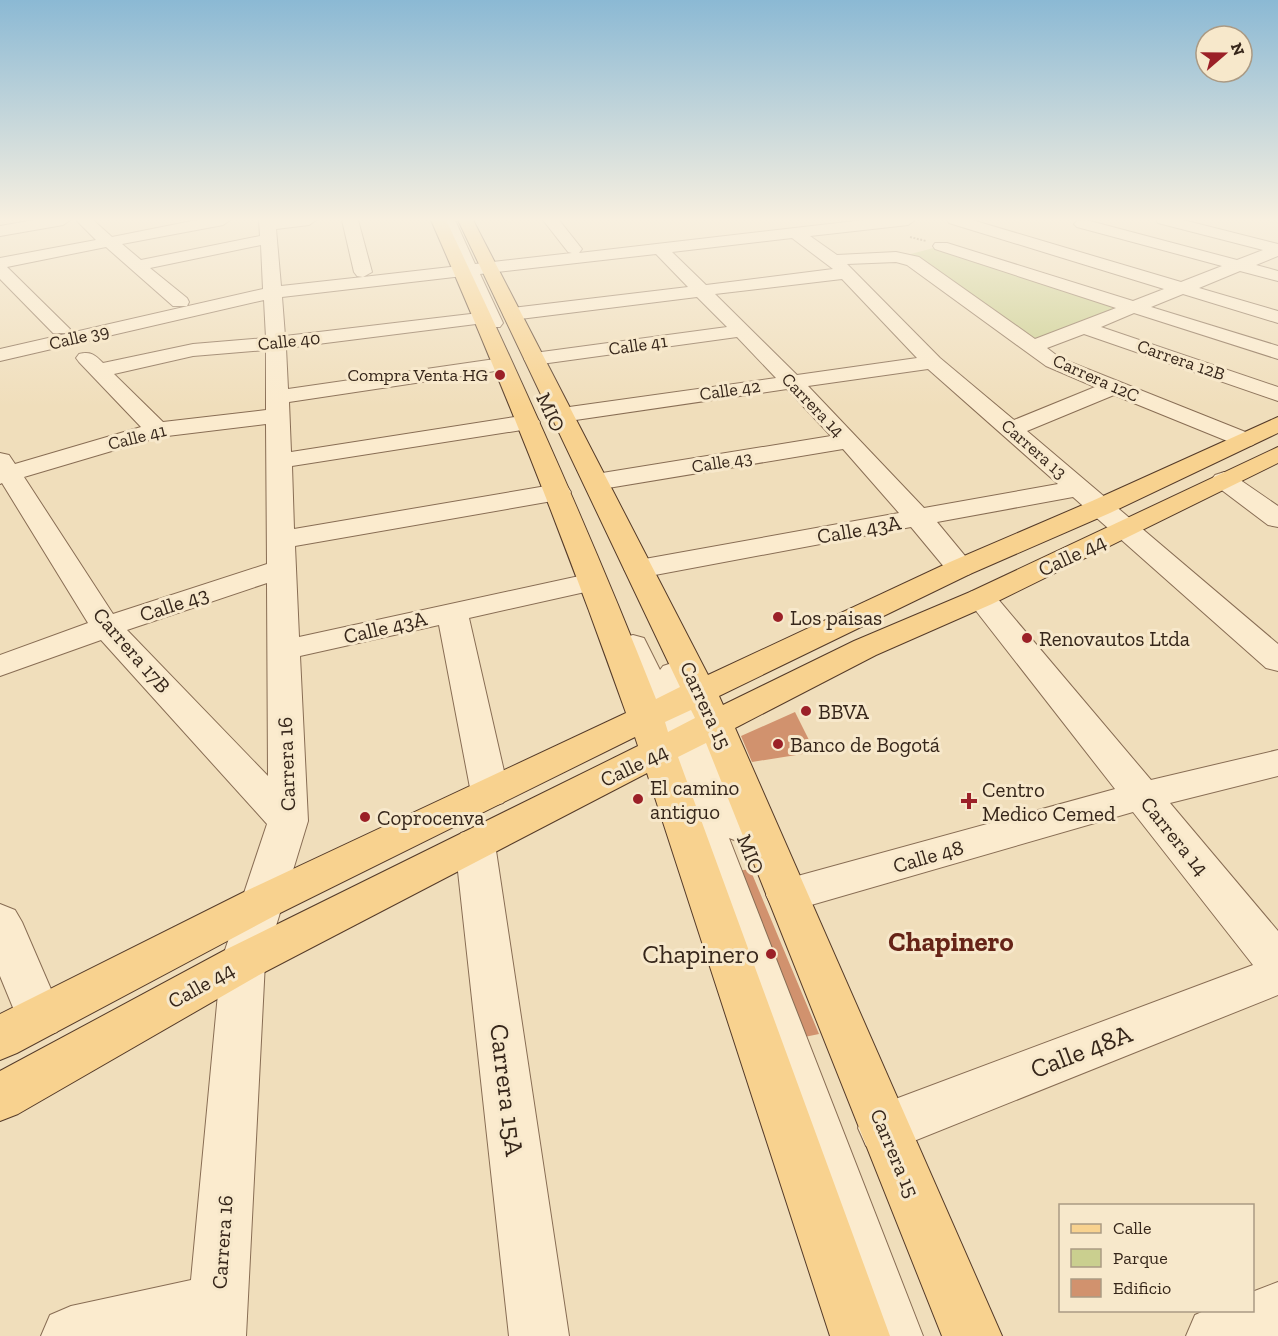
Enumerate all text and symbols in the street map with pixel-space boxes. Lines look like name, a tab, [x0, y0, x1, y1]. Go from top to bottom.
north arrow	[1194, 24, 1254, 84]
text: N	[1227, 40, 1249, 58]
street label: Calle 39	[47, 319, 111, 355]
street label: Calle 40	[257, 327, 321, 355]
street label: Calle 41	[607, 330, 669, 360]
street label: Carrera 12B	[1134, 335, 1228, 385]
street label: Carrera 12C	[1049, 349, 1143, 407]
place label: Compra Venta HG	[347, 364, 488, 386]
marker: Compra Venta HG	[493, 368, 507, 382]
street label: Carrera 14	[777, 368, 849, 442]
street label: Calle 42	[698, 375, 762, 405]
street label: MIO	[531, 388, 571, 436]
street label: Carrera 13	[997, 414, 1072, 484]
street label: Calle 41	[106, 419, 168, 455]
street label: Calle 43	[690, 446, 754, 478]
street label: Calle 43A	[815, 509, 903, 549]
street label: Calle 44	[1034, 528, 1110, 582]
street label: Calle 43	[136, 581, 212, 627]
street label: Carrera 17B	[88, 602, 176, 698]
street label: Calle 43A	[341, 605, 429, 649]
place label: Los paisas	[790, 605, 882, 630]
marker: Los paisas	[771, 610, 785, 624]
place label: Renovautos Ltda	[1039, 626, 1190, 651]
marker: Renovautos Ltda	[1020, 631, 1034, 645]
street label: Carrera 15	[675, 657, 737, 753]
place label: BBVA	[818, 699, 869, 724]
marker: BBVA	[799, 704, 813, 718]
street label: Carrera 16	[272, 716, 300, 812]
place label: Banco de Bogotá	[790, 732, 940, 757]
marker: Banco de Bogotá	[771, 737, 785, 751]
street label: Calle 44	[596, 738, 672, 792]
place label: El camino antiguo	[650, 775, 739, 824]
place label: Centro Medico Cemed	[982, 777, 1116, 826]
street label: Carrera 14	[1136, 791, 1214, 881]
marker: El camino antiguo	[631, 792, 645, 806]
marker: Centro Medico Cemed	[960, 792, 978, 810]
place label: Coprocenva	[377, 805, 484, 830]
marker: Coprocenva	[358, 810, 372, 824]
street label: MIO	[732, 831, 770, 877]
street label: Calle 48	[890, 834, 966, 878]
district label: Chapinero	[888, 926, 1014, 958]
place label: Chapinero	[642, 938, 759, 970]
marker: Chapinero	[764, 947, 778, 961]
street label: Calle 44	[163, 957, 239, 1013]
street label: Calle 48A	[1026, 1017, 1137, 1085]
street label: Carrera 15A	[483, 1022, 531, 1159]
street label: Carrera 15	[865, 1105, 925, 1201]
street label: Carrera 16	[206, 1194, 238, 1290]
legend	[1059, 1204, 1254, 1312]
text: Calle	[1113, 1217, 1151, 1239]
text: Parque	[1113, 1247, 1168, 1269]
text: Edificio	[1113, 1277, 1171, 1299]

